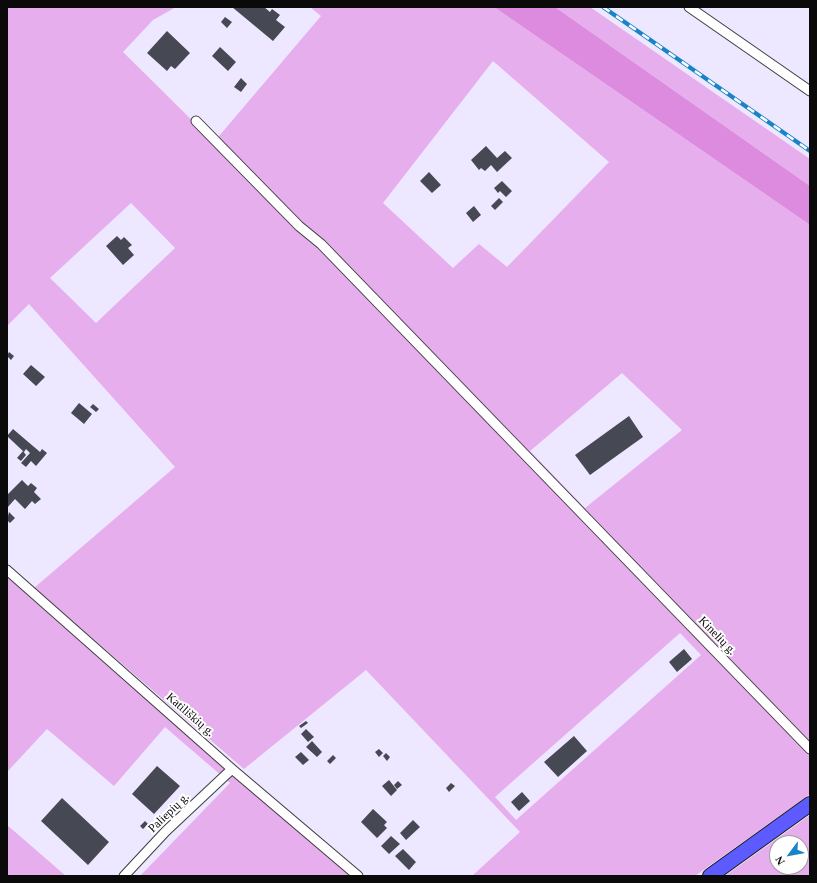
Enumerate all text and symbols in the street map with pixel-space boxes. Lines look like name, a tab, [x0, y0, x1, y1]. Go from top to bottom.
street label: Kinelių g.	[695, 614, 739, 658]
street label: Katiliškių g.	[163, 690, 217, 740]
street label: Paliepių g.	[146, 790, 192, 836]
north arrow	[769, 835, 809, 875]
text: N	[772, 854, 787, 867]

